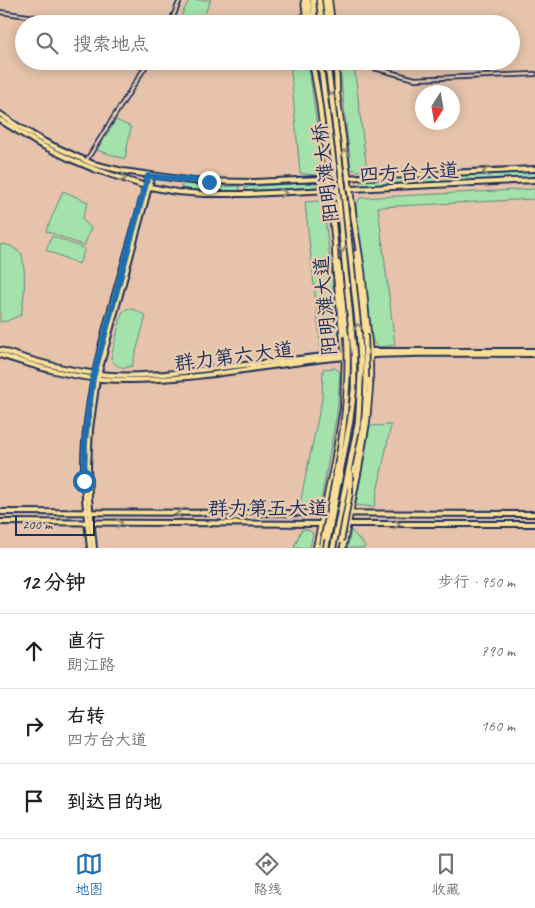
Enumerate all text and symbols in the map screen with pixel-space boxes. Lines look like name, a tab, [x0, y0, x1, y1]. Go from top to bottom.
search box	[15, 15, 520, 70]
icon: search	[33, 29, 61, 57]
text: 搜索地点	[73, 32, 149, 56]
north arrow	[415, 85, 460, 130]
one-way arrow	[326, 92, 337, 100]
street label: 阳明滩大桥	[307, 122, 344, 224]
one-way arrow	[340, 149, 351, 157]
street label: 四方台大道	[358, 157, 460, 188]
one-way arrow	[482, 166, 490, 177]
route end	[198, 171, 221, 194]
one-way arrow	[118, 173, 126, 183]
one-way arrow	[280, 187, 288, 198]
one-way arrow	[337, 245, 348, 253]
street label: 阳明滩大道	[309, 255, 342, 357]
one-way arrow	[353, 323, 364, 331]
street label: 群力第六大道	[173, 337, 295, 376]
route start	[73, 470, 96, 493]
street label: 群力第五大道	[208, 496, 328, 521]
one-way arrow	[174, 509, 182, 519]
scale bar	[15, 513, 95, 536]
text: 200 m	[22, 516, 52, 533]
one-way arrow	[115, 518, 123, 528]
one-way arrow	[394, 519, 401, 529]
text: 12 分钟	[20, 569, 86, 595]
text: 步行 · 950 m	[438, 572, 515, 592]
text: 直行	[67, 629, 105, 653]
icon: ahead	[20, 637, 48, 665]
text: 790 m	[481, 641, 515, 661]
text: 朗江路	[67, 655, 115, 675]
text: 右转	[67, 704, 105, 728]
icon: right	[20, 712, 48, 740]
text: 160 m	[481, 716, 515, 736]
text: 四方台大道	[67, 730, 147, 750]
icon: arrive	[20, 787, 48, 815]
text: 到达目的地	[67, 790, 162, 814]
tab: 地图	[75, 850, 103, 898]
tab: 路线	[253, 850, 281, 898]
tab: 收藏	[432, 850, 460, 898]

